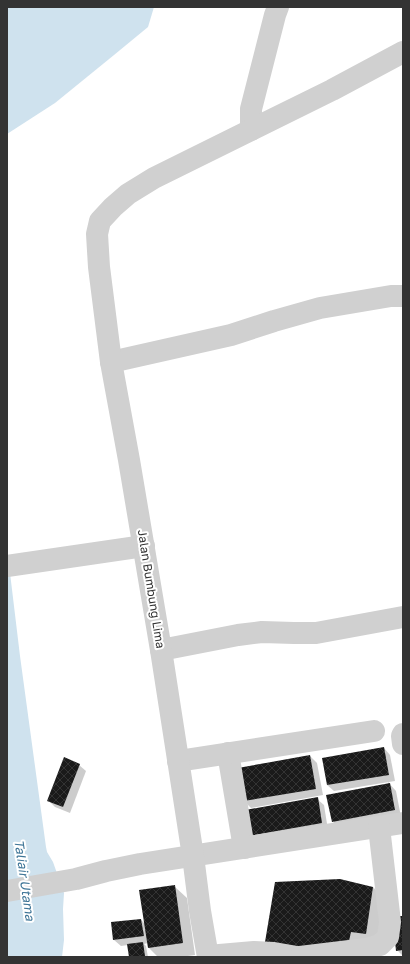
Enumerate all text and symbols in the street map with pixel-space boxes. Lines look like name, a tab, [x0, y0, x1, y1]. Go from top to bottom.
street label: Jalan Bumbung Lima	[135, 528, 168, 649]
water label: Taliair Utama	[11, 838, 39, 922]

